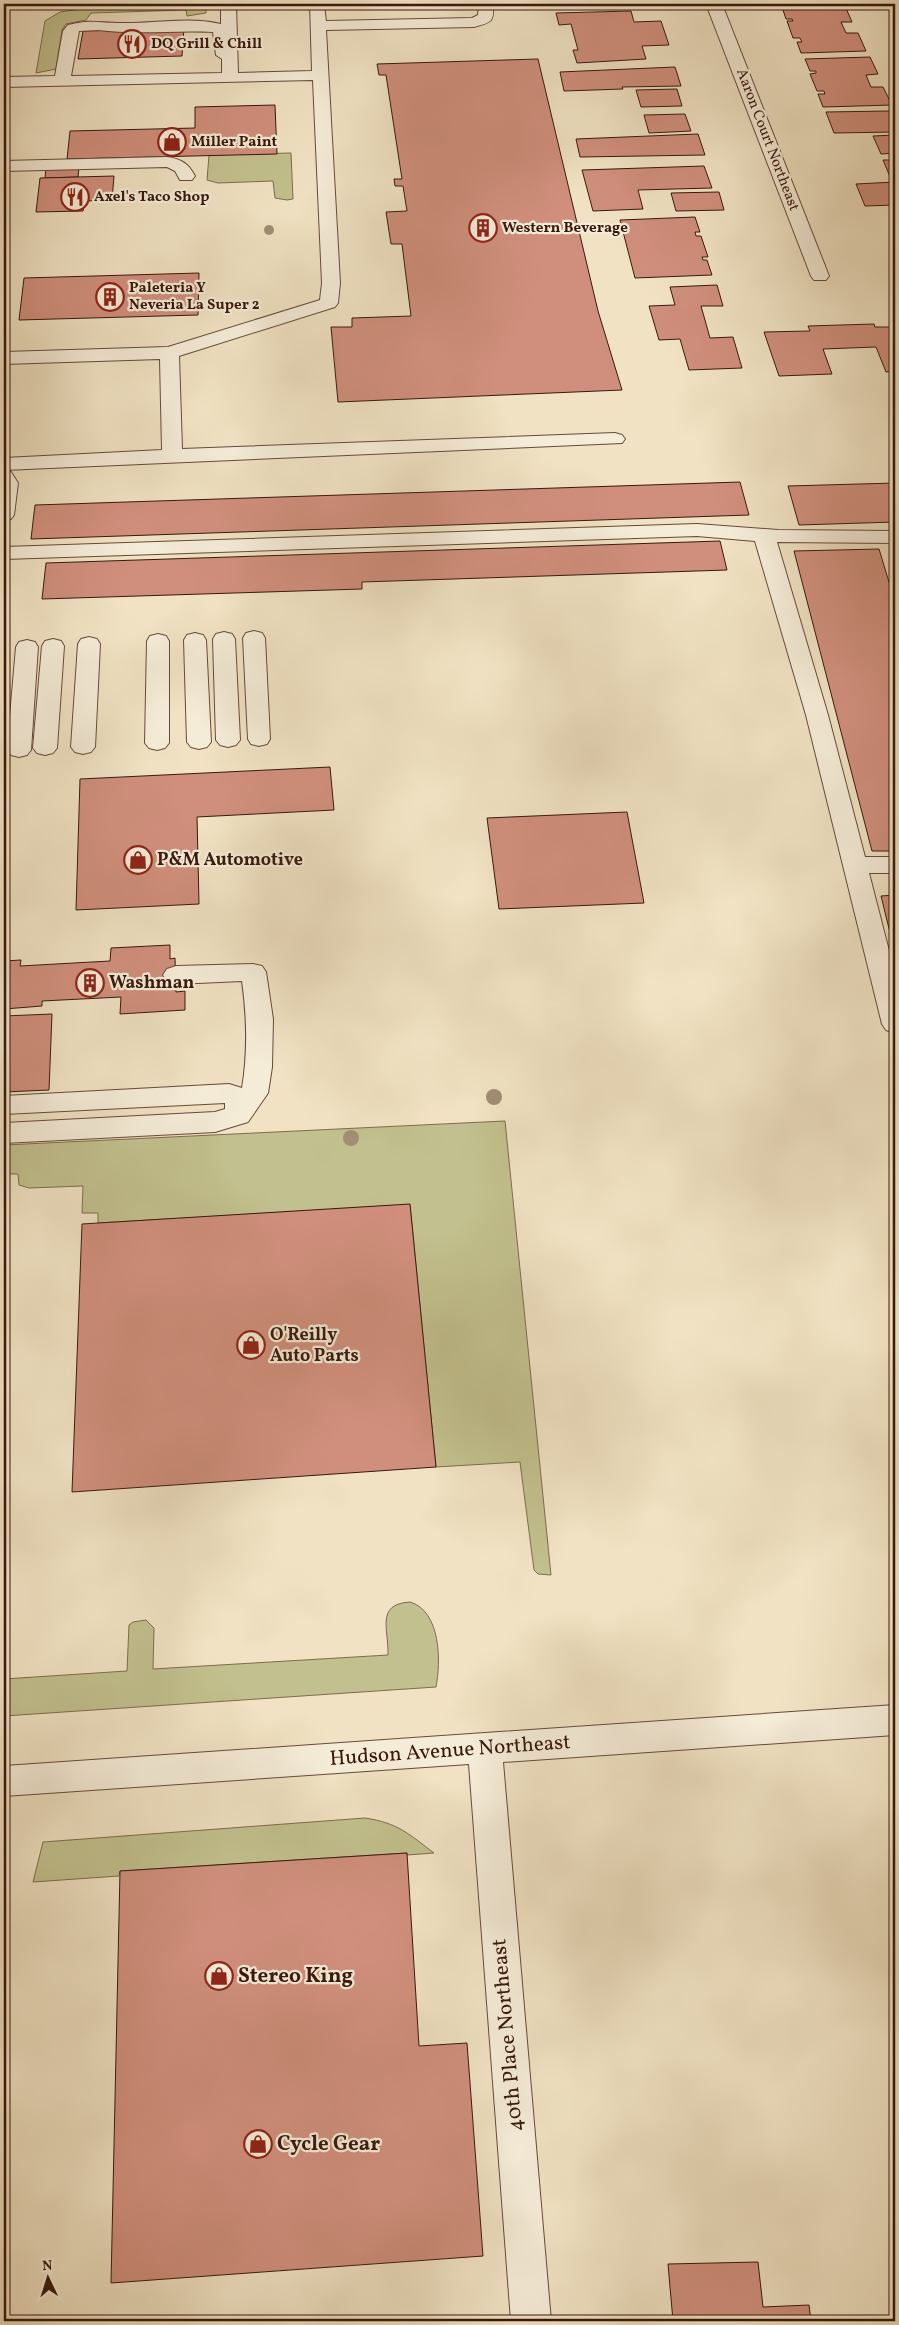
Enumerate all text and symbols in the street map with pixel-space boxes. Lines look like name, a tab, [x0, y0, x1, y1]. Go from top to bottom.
restaurant icon: DQ Grill & Chill	[117, 29, 147, 59]
place label: DQ Grill & Chill	[151, 34, 262, 55]
street label: Aaron Court Northeast	[730, 66, 804, 214]
shop icon: Miller Paint	[157, 127, 187, 157]
place label: Miller Paint	[191, 132, 278, 153]
restaurant icon: Axel's Taco Shop	[60, 182, 90, 212]
place label: Axel's Taco Shop	[94, 187, 209, 208]
building icon: Western Beverage	[468, 213, 498, 243]
place label: Western Beverage	[502, 218, 628, 239]
place label: Paleteria Y Neveria La Super 2	[129, 278, 260, 316]
building icon: Paleteria Y Neveria La Super 2	[95, 282, 125, 312]
shop icon: P&M Automotive	[123, 845, 153, 875]
place label: P&M Automotive	[157, 848, 303, 873]
building icon: Washman	[75, 968, 105, 998]
place label: Washman	[109, 971, 195, 996]
place label: O'Reilly Auto Parts	[270, 1323, 359, 1369]
shop icon: O'Reilly Auto Parts	[236, 1330, 266, 1360]
street label: Hudson Avenue Northeast	[329, 1728, 571, 1774]
street label: 40th Place Northeast	[485, 1937, 531, 2133]
shop icon: Stereo King	[204, 1961, 234, 1991]
place label: Stereo King	[238, 1962, 353, 1991]
shop icon: Cycle Gear	[243, 2129, 273, 2159]
place label: Cycle Gear	[277, 2130, 380, 2159]
north arrow	[22, 2252, 72, 2302]
text: N	[41, 2257, 53, 2276]

